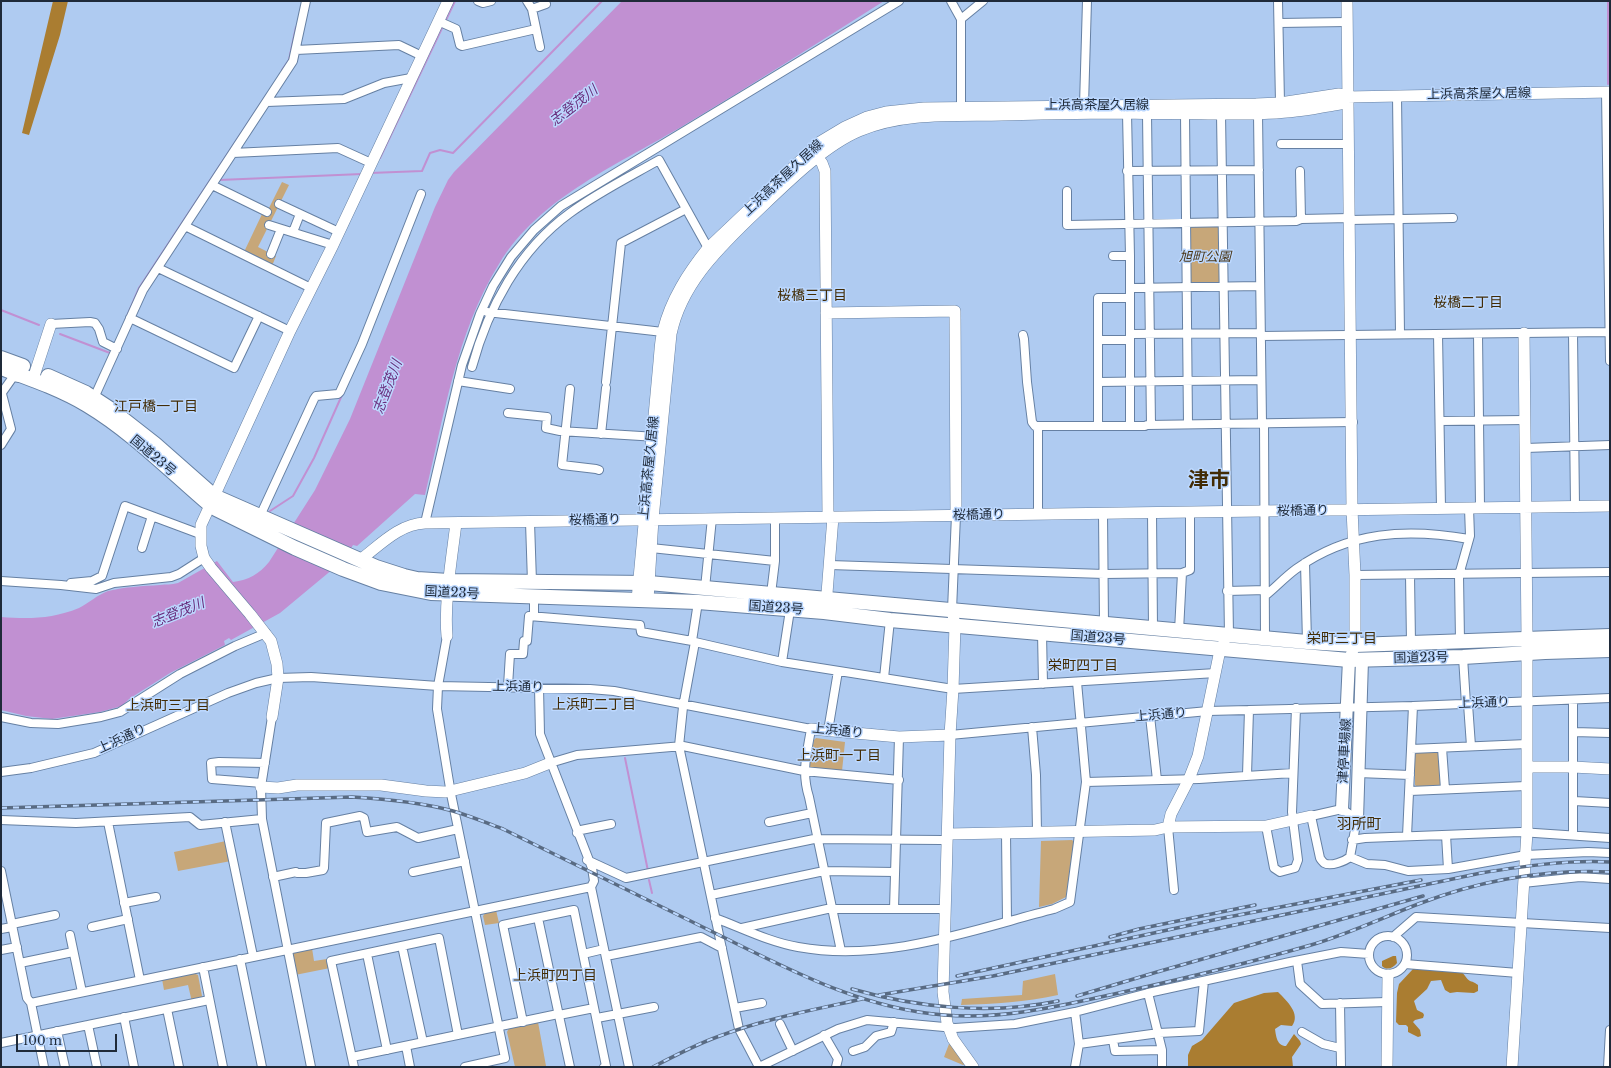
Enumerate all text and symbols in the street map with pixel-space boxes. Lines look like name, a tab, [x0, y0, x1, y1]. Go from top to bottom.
water label: 志登茂川	[547, 82, 601, 130]
street label: 上浜高茶屋久居線	[1427, 85, 1531, 103]
street label: 上浜高茶屋久居線	[1045, 97, 1149, 113]
street label: 上浜高茶屋久居線	[740, 137, 826, 219]
park label: 旭町公園	[1179, 249, 1231, 265]
district label: 桜橋三丁目	[777, 288, 847, 304]
district label: 桜橋二丁目	[1433, 295, 1503, 311]
water label: 志登茂川	[370, 358, 406, 416]
district label: 江戸橋一丁目	[114, 399, 198, 415]
street label: 上浜高茶屋久居線	[636, 415, 662, 521]
street label: 国道23号	[127, 432, 179, 480]
district label: 津市	[1188, 468, 1230, 494]
street label: 桜橋通り	[1277, 503, 1329, 519]
street label: 桜橋通り	[953, 507, 1005, 523]
street label: 桜橋通り	[569, 512, 621, 528]
street label: 国道23号	[424, 584, 480, 602]
water label: 志登茂川	[149, 595, 207, 631]
street label: 国道23号	[748, 598, 804, 618]
street label: 国道23号	[1070, 628, 1126, 648]
district label: 栄町三丁目	[1307, 631, 1377, 647]
street label: 国道23号	[1393, 650, 1449, 666]
district label: 栄町四丁目	[1048, 658, 1118, 674]
street label: 上浜通り	[492, 679, 544, 695]
street label: 上浜通り	[1458, 694, 1510, 712]
district label: 上浜町二丁目	[552, 697, 636, 713]
district label: 上浜町三丁目	[126, 698, 210, 714]
street label: 上浜通り	[1134, 705, 1188, 725]
street label: 津停車場線	[1336, 718, 1354, 784]
street label: 上浜通り	[95, 721, 149, 757]
street label: 上浜通り	[811, 721, 865, 741]
district label: 上浜町一丁目	[797, 748, 881, 764]
district label: 羽所町	[1337, 816, 1381, 834]
district label: 上浜町四丁目	[513, 968, 597, 984]
scale bar	[18, 1026, 119, 1052]
text: 100 m	[23, 1033, 62, 1048]

